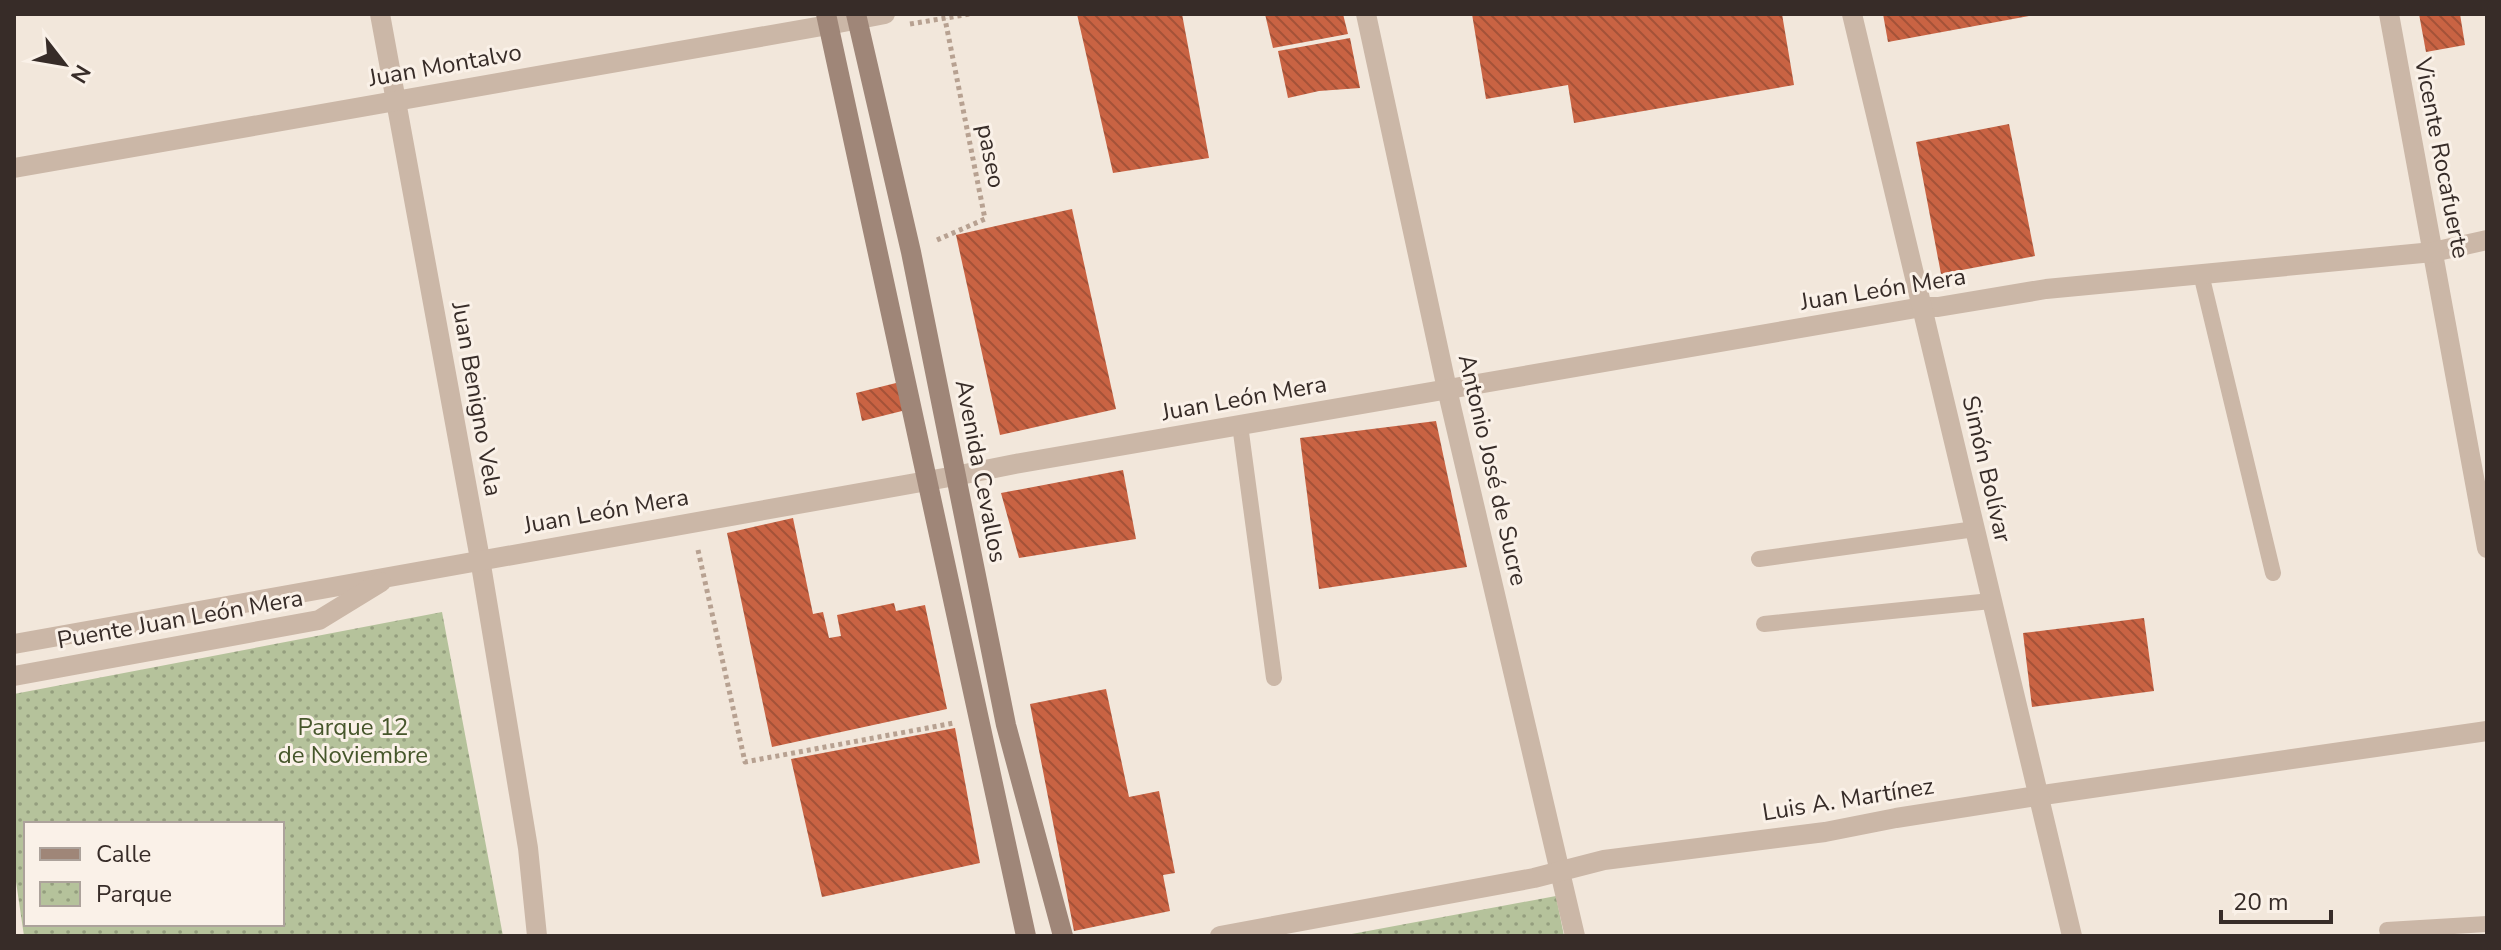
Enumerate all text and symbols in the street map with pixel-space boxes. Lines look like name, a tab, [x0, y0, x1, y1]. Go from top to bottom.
north arrow	[24, 24, 104, 104]
street label: Juan Montalvo	[365, 36, 524, 94]
street label: Vicente Rocafuerte	[2407, 54, 2477, 261]
text: N	[63, 59, 97, 89]
street label: paseo	[969, 121, 1013, 191]
street label: Juan León Mera	[1797, 260, 1968, 318]
street label: Juan Benigno Vela	[444, 298, 510, 499]
street label: Antonio José de Sucre	[1451, 351, 1535, 589]
street label: Juan León Mera	[1158, 368, 1329, 428]
street label: Avenida Cevallos	[948, 377, 1014, 565]
street label: Simón Bolívar	[1955, 392, 2020, 546]
street label: Juan León Mera	[520, 481, 691, 541]
street label: Puente Juan León Mera	[55, 582, 305, 656]
park label: Parque 12 de Noviembre	[278, 711, 428, 771]
street label: Luis A. Martínez	[1760, 770, 1936, 828]
legend	[24, 822, 284, 926]
text: Calle	[96, 838, 151, 870]
scale bar	[2221, 874, 2331, 924]
text: Parque	[96, 878, 172, 910]
text: 20 m	[2233, 886, 2289, 918]

